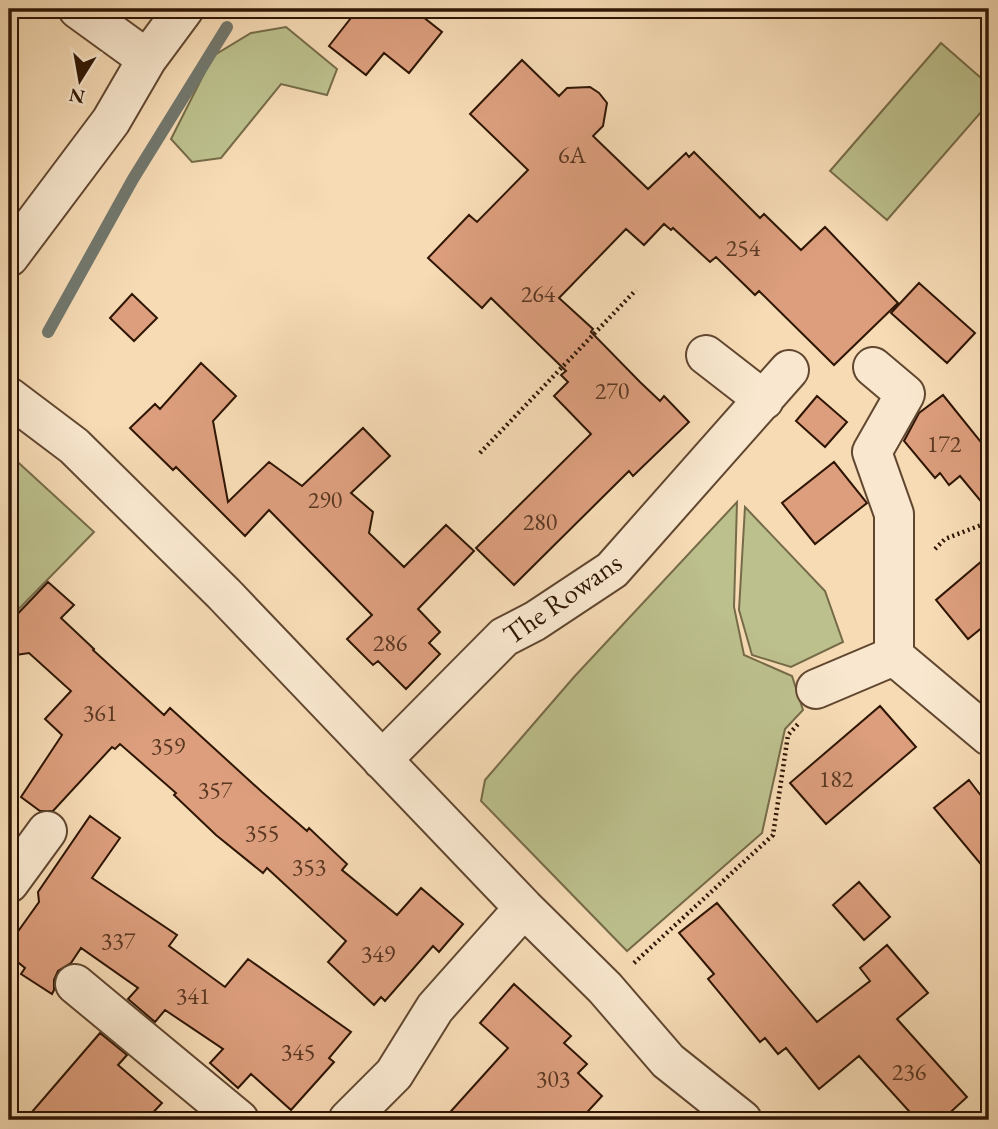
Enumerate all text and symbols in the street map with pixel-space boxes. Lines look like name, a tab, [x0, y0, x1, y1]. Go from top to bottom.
north arrow	[46, 46, 116, 116]
text: N	[66, 82, 87, 110]
house number: 6A	[558, 139, 586, 170]
house number: 254	[726, 232, 761, 263]
house number: 264	[521, 278, 556, 309]
house number: 270	[595, 375, 629, 406]
house number: 172	[927, 428, 962, 459]
house number: 290	[308, 484, 342, 515]
house number: 280	[523, 506, 557, 537]
street label: The Rowans	[496, 544, 628, 652]
house number: 286	[373, 627, 407, 658]
house number: 361	[83, 697, 117, 728]
house number: 359	[151, 730, 186, 761]
house number: 182	[819, 763, 854, 794]
house number: 357	[198, 774, 233, 805]
house number: 355	[245, 817, 279, 848]
house number: 353	[292, 851, 326, 882]
house number: 337	[101, 925, 136, 956]
house number: 349	[361, 938, 396, 969]
house number: 341	[176, 980, 210, 1011]
house number: 345	[281, 1036, 315, 1067]
house number: 236	[892, 1056, 926, 1087]
house number: 303	[536, 1063, 570, 1094]

